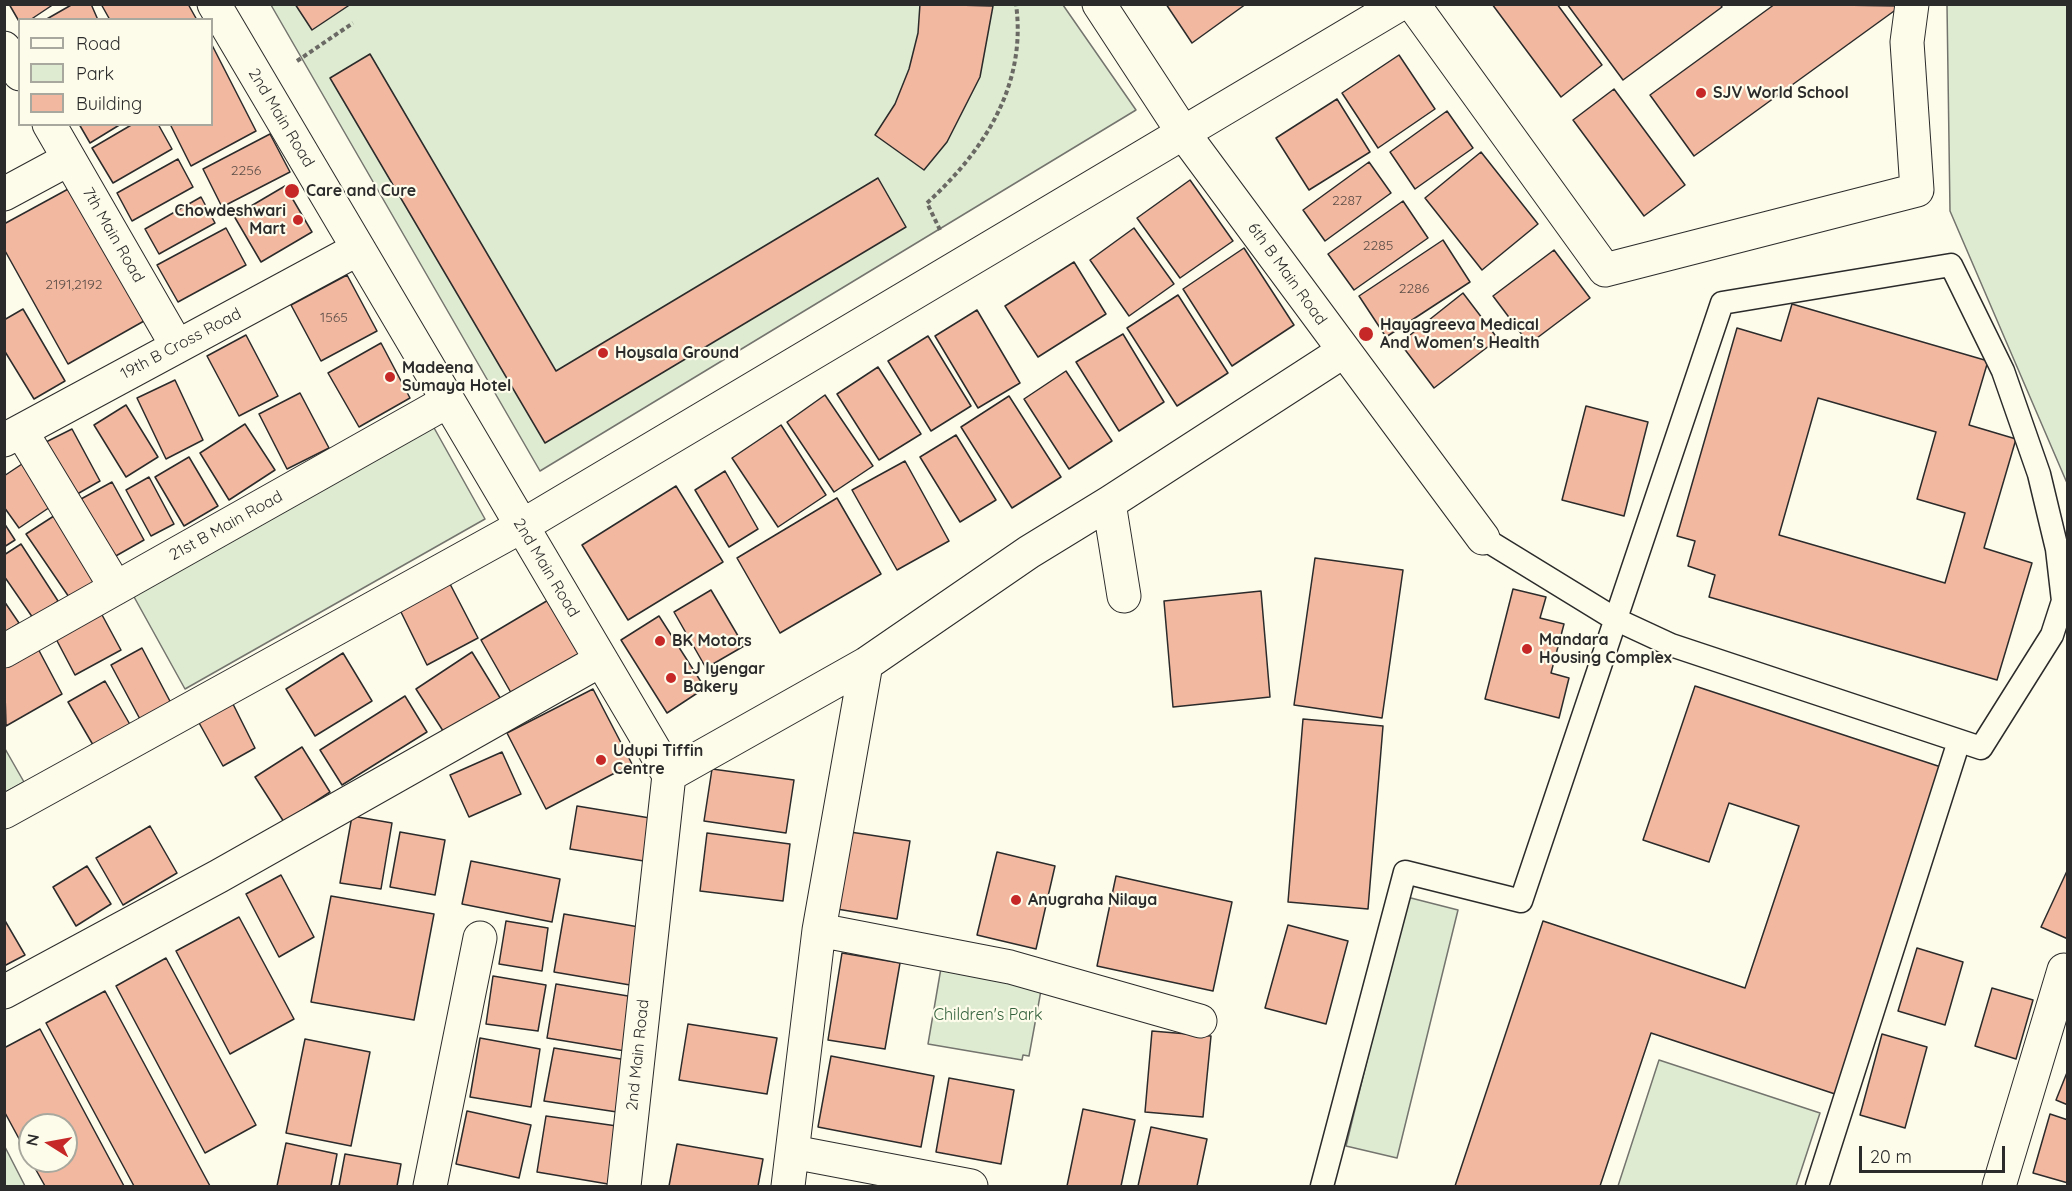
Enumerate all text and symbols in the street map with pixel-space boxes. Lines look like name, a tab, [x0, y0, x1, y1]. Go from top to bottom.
legend	[18, 18, 213, 126]
text: Road	[76, 32, 121, 55]
text: Park	[76, 62, 114, 85]
street label: 2nd Main Road	[244, 65, 318, 171]
place label: SJV World School	[1713, 83, 1849, 103]
marker: SJV World School	[1694, 86, 1708, 100]
text: Building	[76, 92, 142, 115]
house number: 2256	[231, 163, 261, 179]
place label: Care and Cure	[306, 181, 416, 201]
marker: Care and Cure	[283, 182, 301, 200]
street label: 7th Main Road	[78, 184, 148, 286]
house number: 2287	[1332, 193, 1362, 209]
place label: Chowdeshwari Mart	[175, 201, 286, 239]
marker: Chowdeshwari Mart	[291, 213, 305, 227]
street label: 6th B Main Road	[1243, 219, 1331, 329]
house number: 2285	[1363, 238, 1393, 254]
house number: 2191,2192	[45, 277, 103, 293]
house number: 2286	[1399, 281, 1429, 297]
street label: 19th B Cross Road	[118, 304, 244, 384]
house number: 1565	[320, 310, 348, 326]
place label: Hayagreeva Medical And Women's Health	[1380, 315, 1540, 353]
marker: Hayagreeva Medical And Women's Health	[1357, 325, 1375, 343]
place label: Hoysala Ground	[615, 343, 739, 363]
marker: Hoysala Ground	[596, 346, 610, 360]
place label: Madeena Sumaya Hotel	[402, 358, 511, 396]
marker: Madeena Sumaya Hotel	[383, 370, 397, 384]
street label: 21st B Main Road	[166, 487, 286, 565]
street label: 2nd Main Road	[509, 515, 583, 621]
place label: Mandara Housing Complex	[1539, 630, 1672, 668]
place label: BK Motors	[672, 631, 752, 651]
marker: BK Motors	[653, 634, 667, 648]
marker: Mandara Housing Complex	[1520, 642, 1534, 656]
place label: LJ Iyengar Bakery	[683, 659, 765, 697]
marker: LJ Iyengar Bakery	[664, 671, 678, 685]
place label: Udupi Tiffin Centre	[613, 741, 703, 779]
marker: Udupi Tiffin Centre	[594, 753, 608, 767]
place label: Anugraha Nilaya	[1028, 890, 1157, 910]
marker: Anugraha Nilaya	[1009, 893, 1023, 907]
street label: 2nd Main Road	[623, 998, 653, 1112]
park label: Children's Park	[933, 1005, 1043, 1025]
north arrow	[18, 1113, 78, 1173]
text: N	[21, 1132, 43, 1148]
scale bar	[1862, 1134, 2008, 1172]
text: 20 m	[1870, 1145, 1912, 1168]

